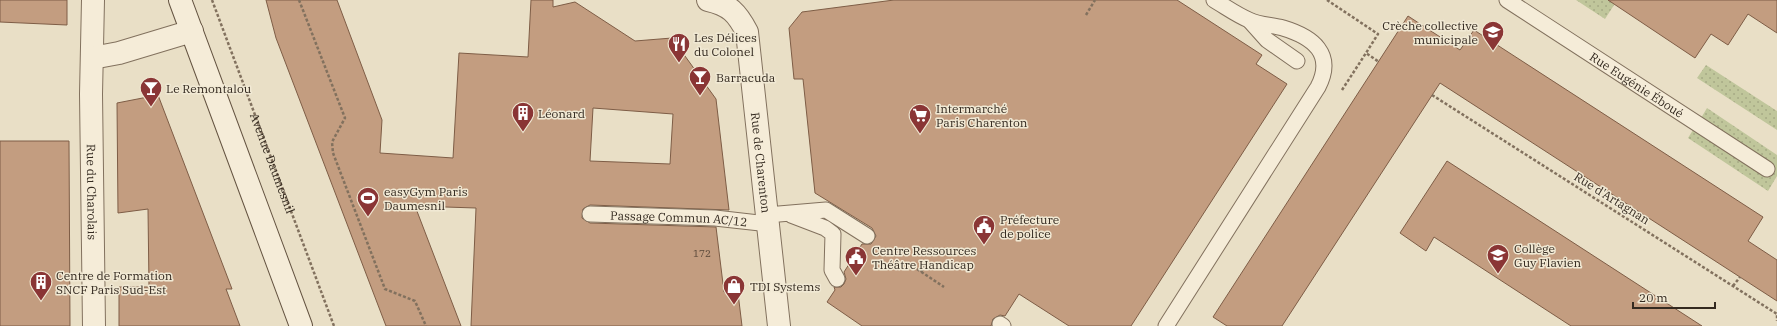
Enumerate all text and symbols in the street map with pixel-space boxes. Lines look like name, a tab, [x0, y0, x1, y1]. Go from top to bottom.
place label: Crèche collective municipale	[1382, 18, 1478, 47]
school or university icon: Crèche collective municipale	[1480, 19, 1506, 52]
place label: Les Délices du Colonel	[694, 30, 757, 59]
restaurant icon: Les Délices du Colonel	[666, 31, 692, 64]
street label: Rue Eugénie Éboué	[1587, 48, 1687, 120]
bar icon: Barracuda	[687, 64, 713, 97]
place label: Barracuda	[716, 70, 776, 85]
bar icon: Le Remontalou	[138, 75, 164, 108]
place label: Le Remontalou	[166, 81, 252, 96]
building icon: Léonard	[510, 100, 536, 133]
place label: Intermarché Paris Charenton	[936, 101, 1028, 130]
supermarket icon: Intermarché Paris Charenton	[907, 102, 933, 135]
place label: Léonard	[538, 106, 585, 121]
street label: Avenue Daumesnil	[247, 111, 299, 216]
street label: Rue de Charenton	[748, 111, 774, 214]
street label: Rue du Charolais	[84, 144, 100, 240]
street label: Rue d'Artagnan	[1571, 169, 1653, 227]
place label: easyGym Paris Daumesnil	[384, 184, 468, 213]
sports icon: easyGym Paris Daumesnil	[355, 185, 381, 218]
street label: Passage Commun AC/12	[610, 207, 748, 229]
place label: Préfecture de police	[1000, 212, 1059, 241]
public building icon: Préfecture de police	[971, 213, 997, 246]
place label: Collège Guy Flavien	[1514, 241, 1581, 270]
school or university icon: Collège Guy Flavien	[1485, 242, 1511, 275]
place label: Centre Ressources Théâtre Handicap	[872, 243, 977, 272]
public building icon: Centre Ressources Théâtre Handicap	[843, 244, 869, 277]
house number: 172	[693, 247, 711, 260]
place label: Centre de Formation SNCF Paris Sud-Est	[56, 268, 173, 297]
building icon: Centre de Formation SNCF Paris Sud-Est	[28, 269, 54, 302]
shop icon: TDI Systems	[721, 273, 747, 306]
place label: TDI Systems	[750, 279, 820, 294]
scale bar	[1633, 284, 1715, 310]
text: 20 m	[1639, 290, 1668, 305]

